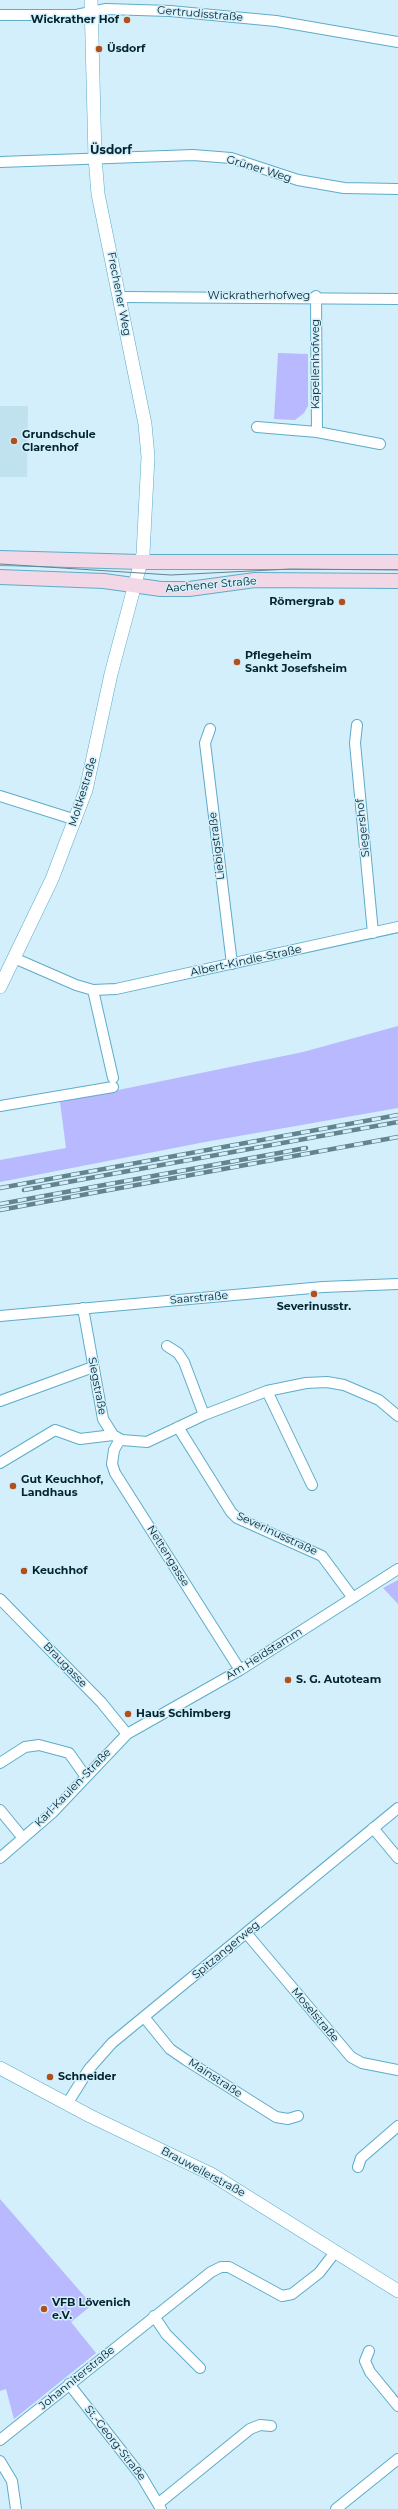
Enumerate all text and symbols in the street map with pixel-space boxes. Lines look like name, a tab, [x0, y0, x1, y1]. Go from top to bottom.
street label: Gertrudisstraße	[157, 4, 243, 24]
place label: Wickrather Hof	[31, 13, 119, 27]
marker: Wickrather Hof	[122, 15, 132, 25]
place label: Üsdorf	[107, 42, 145, 56]
marker: Üsdorf	[94, 44, 104, 54]
district label: Üsdorf	[90, 143, 132, 157]
street label: Grüner Weg	[225, 153, 293, 185]
street label: Frechener Weg	[104, 251, 134, 337]
street label: Wickratherhofweg	[208, 289, 310, 303]
street label: Kapellenhofweg	[309, 319, 323, 409]
place label: Grundschule Clarenhof	[22, 428, 96, 454]
marker: Grundschule Clarenhof	[9, 436, 19, 446]
street label: Aachener Straße	[165, 574, 257, 596]
place label: Römergrab	[269, 595, 334, 609]
marker: Römergrab	[337, 597, 347, 607]
place label: Pflegeheim Sankt Josefsheim	[245, 649, 347, 675]
marker: Pflegeheim Sankt Josefsheim	[232, 657, 242, 667]
street label: Moltkestraße	[66, 756, 100, 828]
street label: Siegershof	[353, 798, 373, 858]
street label: Liebigstraße	[206, 811, 228, 881]
street label: Albert-Kindle-Straße	[189, 943, 303, 979]
street label: Saarstraße	[169, 1289, 229, 1307]
marker: Severinusstr.	[309, 1289, 319, 1299]
place label: Severinusstr.	[277, 1300, 351, 1314]
street label: Siegstraße	[85, 1356, 109, 1416]
place label: Gut Keuchhof, Landhaus	[21, 1473, 103, 1499]
marker: Gut Keuchhof, Landhaus	[8, 1481, 18, 1491]
street label: Severinusstraße	[235, 1510, 319, 1558]
street label: Nettengasse	[144, 1523, 192, 1589]
place label: Keuchhof	[32, 1564, 88, 1578]
marker: Keuchhof	[19, 1566, 29, 1576]
street label: Am Heidstamm	[223, 1625, 305, 1683]
street label: Braugasse	[40, 1640, 90, 1690]
place label: S. G. Autoteam	[296, 1673, 381, 1687]
marker: S. G. Autoteam	[283, 1675, 293, 1685]
place label: Haus Schimberg	[136, 1707, 231, 1721]
marker: Haus Schimberg	[123, 1709, 133, 1719]
street label: Karl-Kaulen-Straße	[32, 1746, 114, 1830]
street label: Spitzangerweg	[190, 1918, 262, 1982]
street label: Moselstraße	[289, 1985, 341, 2045]
street label: Mainstraße	[186, 2056, 244, 2100]
place label: Schneider	[58, 2070, 116, 2084]
marker: Schneider	[45, 2072, 55, 2082]
street label: Brauweilerstraße	[159, 2144, 247, 2200]
place label: VFB Lövenich e.V.	[52, 2296, 131, 2322]
marker: VFB Lövenich e.V.	[39, 2304, 49, 2314]
street label: Johanniterstraße	[36, 2343, 118, 2413]
street label: St.-Georg-Straße	[82, 2403, 148, 2483]

